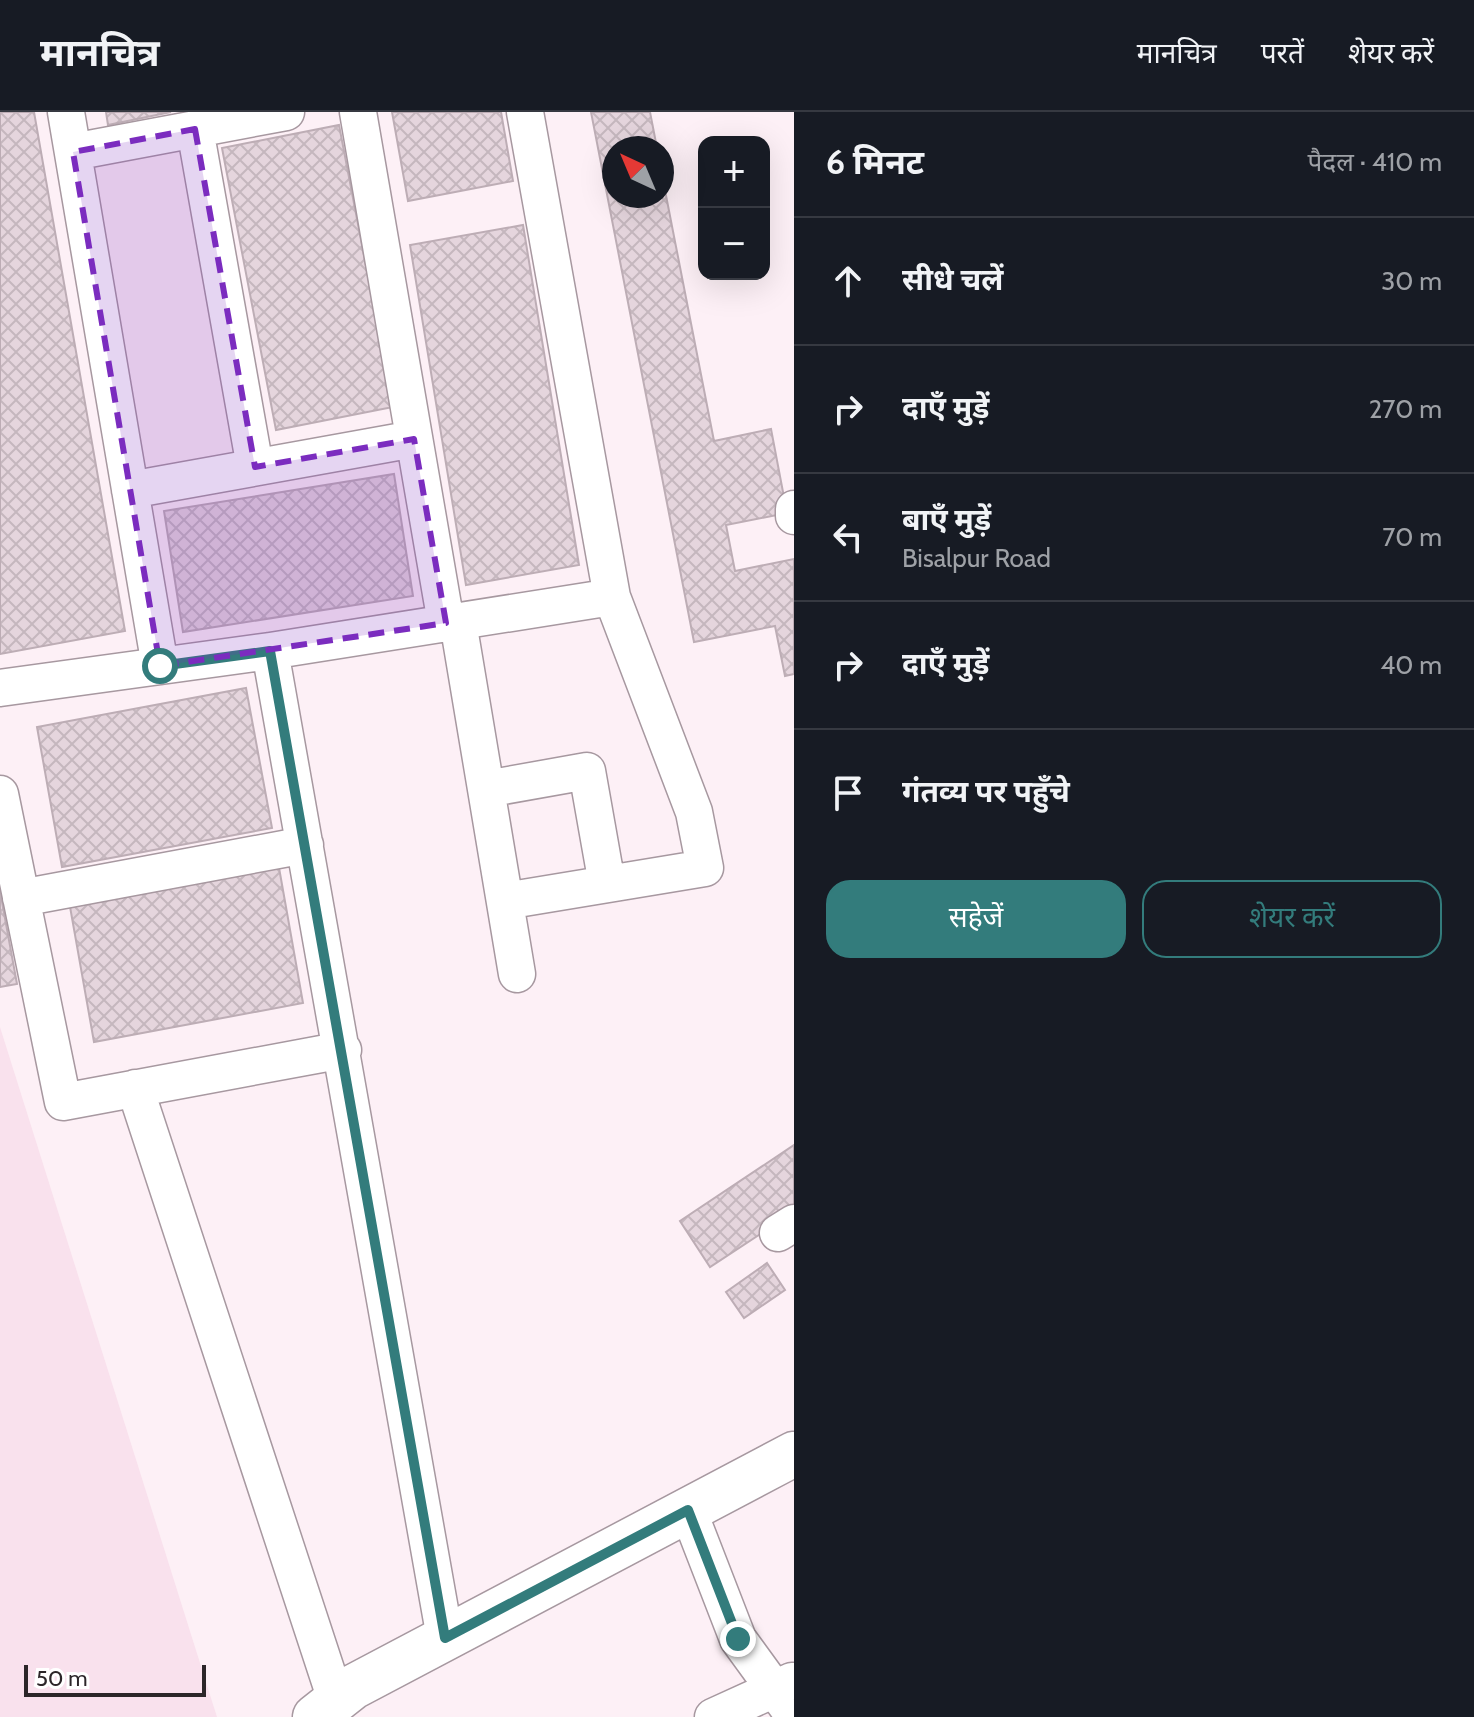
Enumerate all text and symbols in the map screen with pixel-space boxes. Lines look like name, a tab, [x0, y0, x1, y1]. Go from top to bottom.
text: मानचित्र	[40, 29, 160, 76]
text: मानचित्र	[1137, 36, 1217, 70]
text: परतें	[1261, 36, 1304, 70]
text: शेयर करें	[1348, 36, 1434, 70]
north arrow	[602, 136, 674, 208]
map controls	[698, 136, 770, 280]
button: +	[698, 136, 770, 208]
text: 6 मिनट	[826, 141, 924, 183]
text: पैदल · 410 m	[1308, 146, 1442, 178]
button: −	[698, 208, 770, 280]
icon: ahead	[826, 259, 870, 303]
text: सीधे चलें	[902, 261, 1003, 298]
text: 30 m	[1381, 265, 1442, 297]
icon: right	[826, 387, 870, 431]
text: दाएँ मुड़ें	[902, 389, 989, 426]
text: 270 m	[1369, 393, 1442, 425]
text: बाएँ मुड़ें	[902, 501, 991, 538]
icon: left	[826, 515, 870, 559]
text: 70 m	[1382, 521, 1442, 553]
text: Bisalpur Road	[902, 542, 1051, 574]
icon: right	[826, 643, 870, 687]
text: दाएँ मुड़ें	[902, 645, 989, 682]
route start	[142, 648, 178, 684]
text: 40 m	[1380, 649, 1442, 681]
icon: arrive	[826, 771, 870, 815]
text: गंतव्य पर पहुँचे	[902, 773, 1070, 810]
button: सहेजें	[826, 880, 1126, 958]
button: शेयर करें	[1142, 880, 1442, 958]
route end	[720, 1621, 756, 1657]
scale bar	[24, 1661, 206, 1697]
text: 50 m	[36, 1665, 88, 1692]

